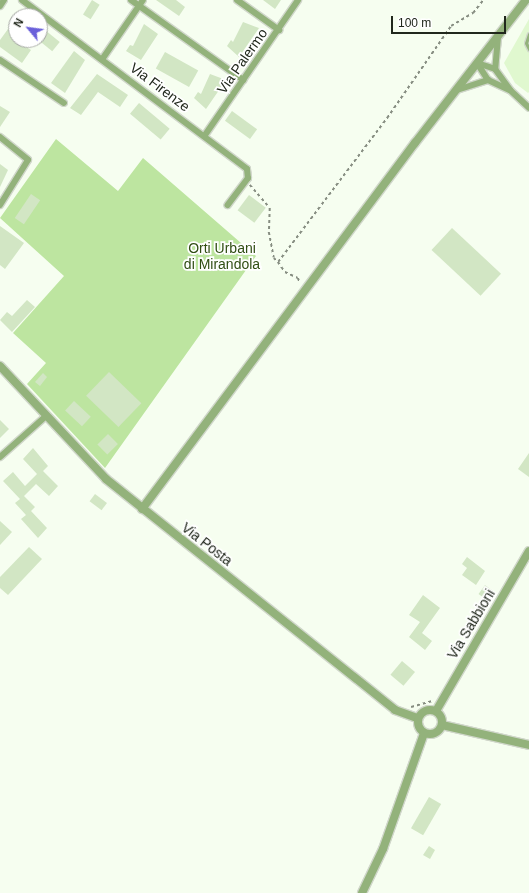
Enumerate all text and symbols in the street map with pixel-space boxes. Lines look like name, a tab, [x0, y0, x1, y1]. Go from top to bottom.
north arrow	[8, 8, 48, 48]
scale bar	[393, 8, 508, 34]
text: N	[11, 16, 26, 29]
text: 100 m	[398, 16, 431, 30]
street label: Via Palermo	[213, 25, 271, 97]
street label: Via Firenze	[127, 59, 193, 115]
park label: Orti Urbani di Mirandola	[184, 240, 260, 272]
street label: Via Posta	[178, 519, 236, 569]
street label: Via Sabbioni	[444, 586, 498, 662]

